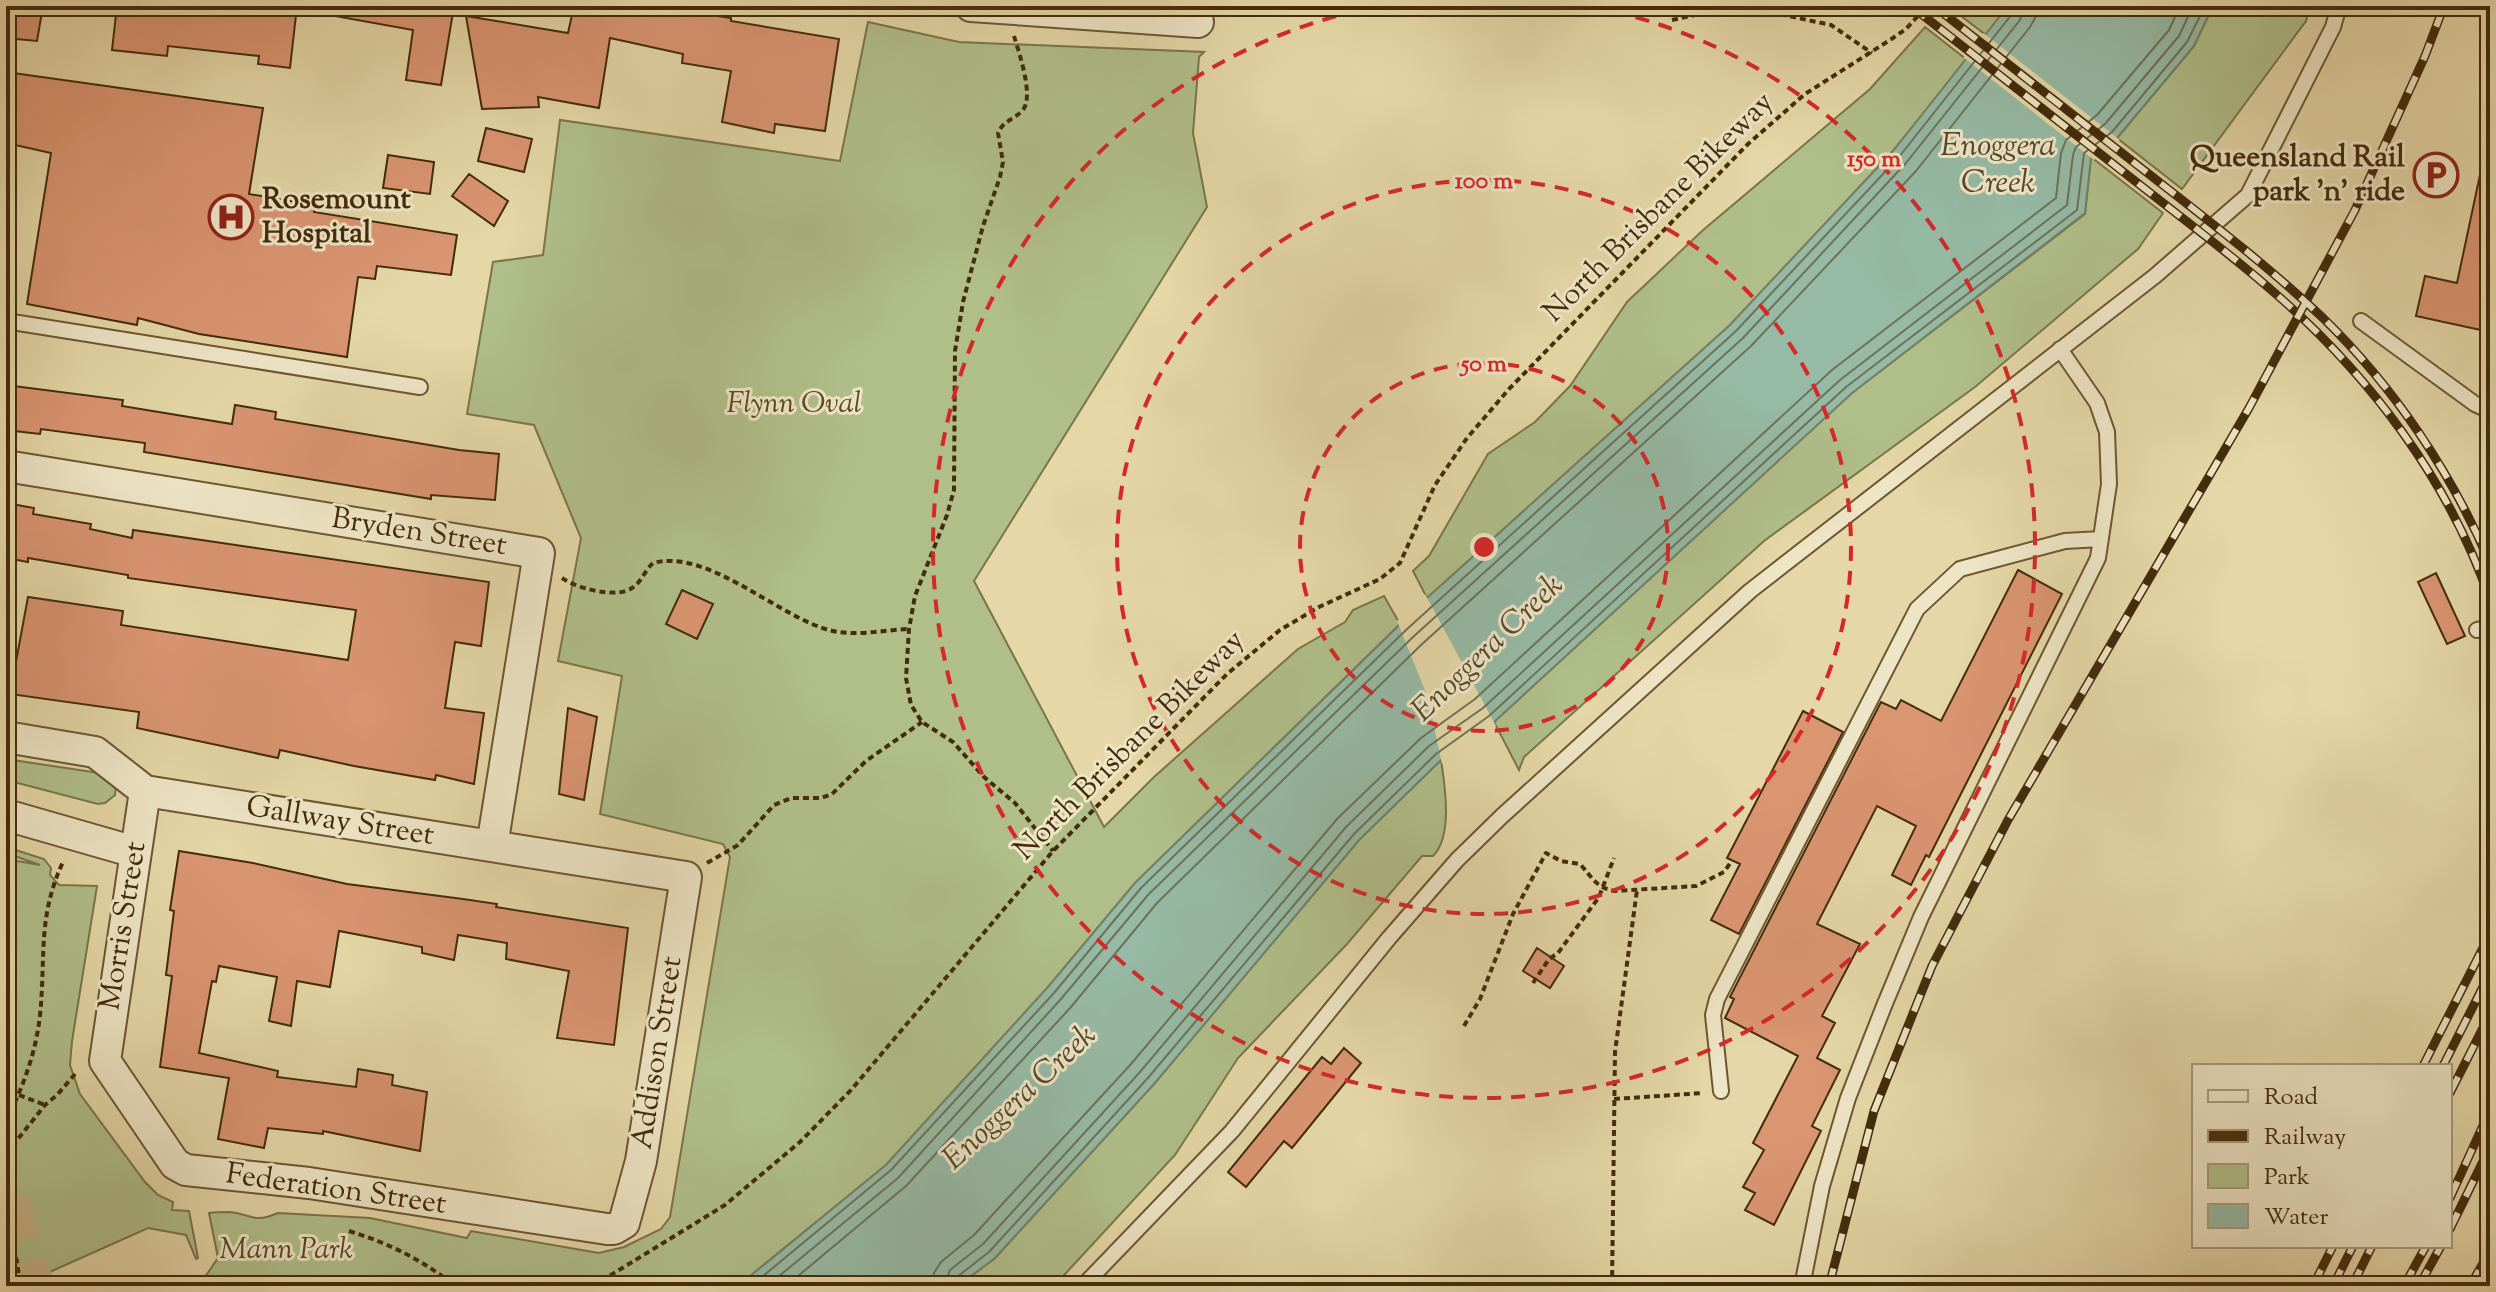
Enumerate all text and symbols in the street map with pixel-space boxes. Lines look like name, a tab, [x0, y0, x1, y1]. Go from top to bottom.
street label: North Brisbane Bikeway	[1534, 83, 1784, 333]
water label: Enoggera Creek	[1940, 124, 2056, 207]
place label: Queensland Rail park 'n' ride	[2190, 137, 2406, 214]
text: 150 m	[1847, 143, 1901, 177]
parking icon: Queensland Rail park 'n' ride	[2412, 151, 2460, 199]
text: 100 m	[1455, 165, 1513, 199]
place label: Rosemount Hospital	[262, 179, 411, 256]
hospital icon: Rosemount Hospital	[207, 193, 255, 241]
text: 50 m	[1459, 348, 1507, 382]
park label: Flynn Oval	[726, 383, 862, 426]
street label: Bryden Street	[328, 498, 510, 568]
centre of rings	[1470, 533, 1498, 561]
water label: Enoggera Creek	[1402, 564, 1574, 734]
street label: North Brisbane Bikeway	[1005, 621, 1255, 871]
street label: Gallway Street	[243, 786, 437, 858]
street label: Morris Street	[89, 839, 159, 1013]
street label: Addison Street	[622, 953, 694, 1153]
water label: Enoggera Creek	[933, 1014, 1107, 1182]
legend	[2192, 1064, 2452, 1248]
text: Road	[2264, 1081, 2318, 1115]
text: Railway	[2264, 1121, 2346, 1155]
street label: Federation Street	[223, 1153, 449, 1227]
text: Park	[2264, 1161, 2310, 1195]
text: Water	[2264, 1201, 2328, 1235]
park label: Mann Park	[219, 1229, 353, 1272]

